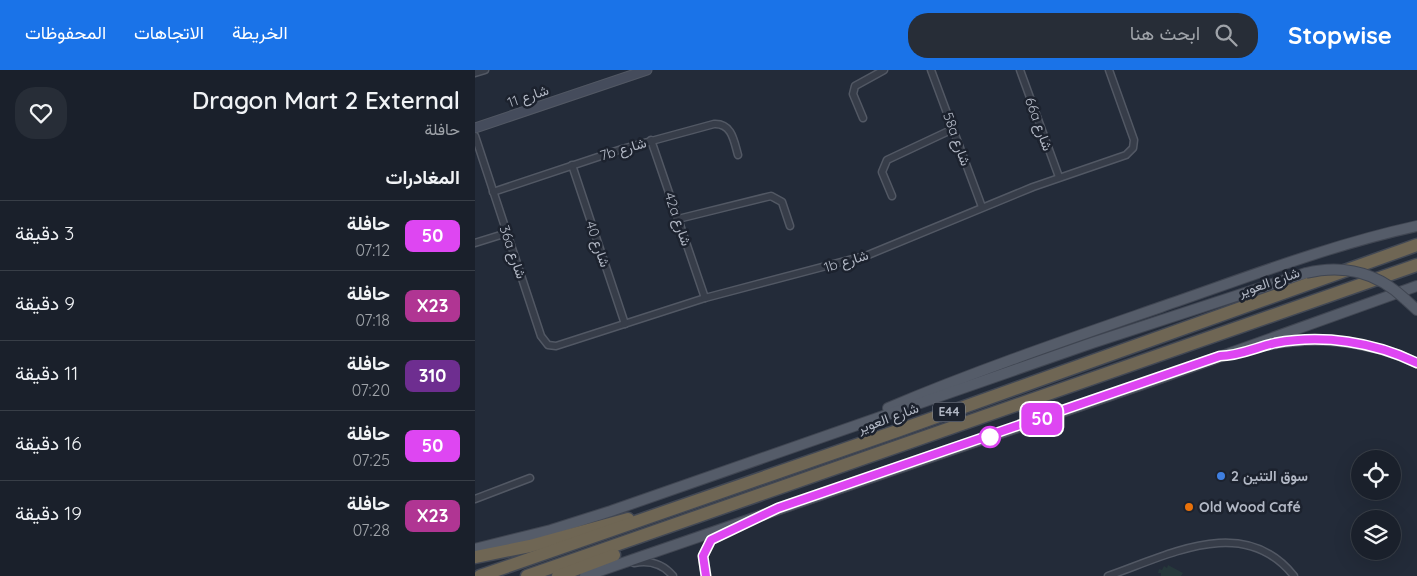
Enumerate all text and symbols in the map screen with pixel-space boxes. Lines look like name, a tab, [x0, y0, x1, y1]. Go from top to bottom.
search box	[908, 13, 1258, 58]
text: Stopwise	[1288, 20, 1392, 50]
text: المحفوظات	[25, 21, 106, 44]
text: الاتجاهات	[134, 21, 204, 44]
text: الخريطة	[232, 21, 288, 44]
text: ابحث هنا	[1130, 21, 1200, 45]
icon: search	[1212, 21, 1240, 49]
street label: شارع 11	[505, 81, 552, 113]
text: Dragon Mart 2 External	[192, 85, 460, 115]
button: heart	[15, 87, 67, 139]
street label: 66a شارع	[1019, 95, 1057, 154]
street label: 58a شارع	[937, 110, 975, 169]
text: حافلة	[424, 119, 460, 139]
street label: 7b شارع	[598, 133, 649, 166]
text: المغادرات	[385, 165, 460, 189]
street label: 42a شارع	[659, 190, 696, 249]
text: حافلة	[347, 211, 390, 235]
street label: شارع 40	[580, 219, 614, 270]
text: 3 دقيقة	[15, 221, 74, 245]
street label: 36a شارع	[494, 223, 531, 282]
text: 50	[422, 224, 443, 247]
text: 07:12	[355, 240, 390, 260]
street label: 1b شارع	[822, 246, 871, 278]
street label: شارع العوير	[1235, 263, 1303, 303]
text: حافلة	[347, 281, 390, 305]
text: 9 دقيقة	[15, 291, 75, 315]
text: X23	[417, 294, 448, 317]
text: 07:18	[356, 310, 390, 330]
text: حافلة	[347, 351, 390, 375]
text: 11 دقيقة	[15, 361, 78, 385]
text: 310	[419, 364, 446, 387]
text: 07:20	[352, 380, 390, 400]
street label: شارع العوير	[854, 399, 922, 440]
road number: E44	[933, 402, 965, 422]
line badge: 50	[1019, 403, 1065, 435]
text: 50	[1031, 407, 1053, 430]
text: حافلة	[347, 421, 390, 445]
unlabelled marker	[979, 426, 1001, 448]
text: 16 دقيقة	[15, 431, 81, 455]
text: 50	[422, 434, 443, 457]
text: 07:25	[353, 450, 390, 470]
map controls	[1351, 450, 1401, 560]
button: locate	[1351, 450, 1401, 500]
place label: سوق التنين 2	[1231, 467, 1308, 485]
marker: سوق التنين 2	[1215, 470, 1227, 482]
text: حافلة	[347, 491, 390, 515]
place label: Old Wood Café	[1199, 498, 1301, 516]
text: 19 دقيقة	[15, 501, 82, 525]
marker: Old Wood Café	[1183, 501, 1195, 513]
text: X23	[417, 504, 448, 527]
button: layers	[1351, 510, 1401, 560]
text: 07:28	[353, 520, 390, 540]

